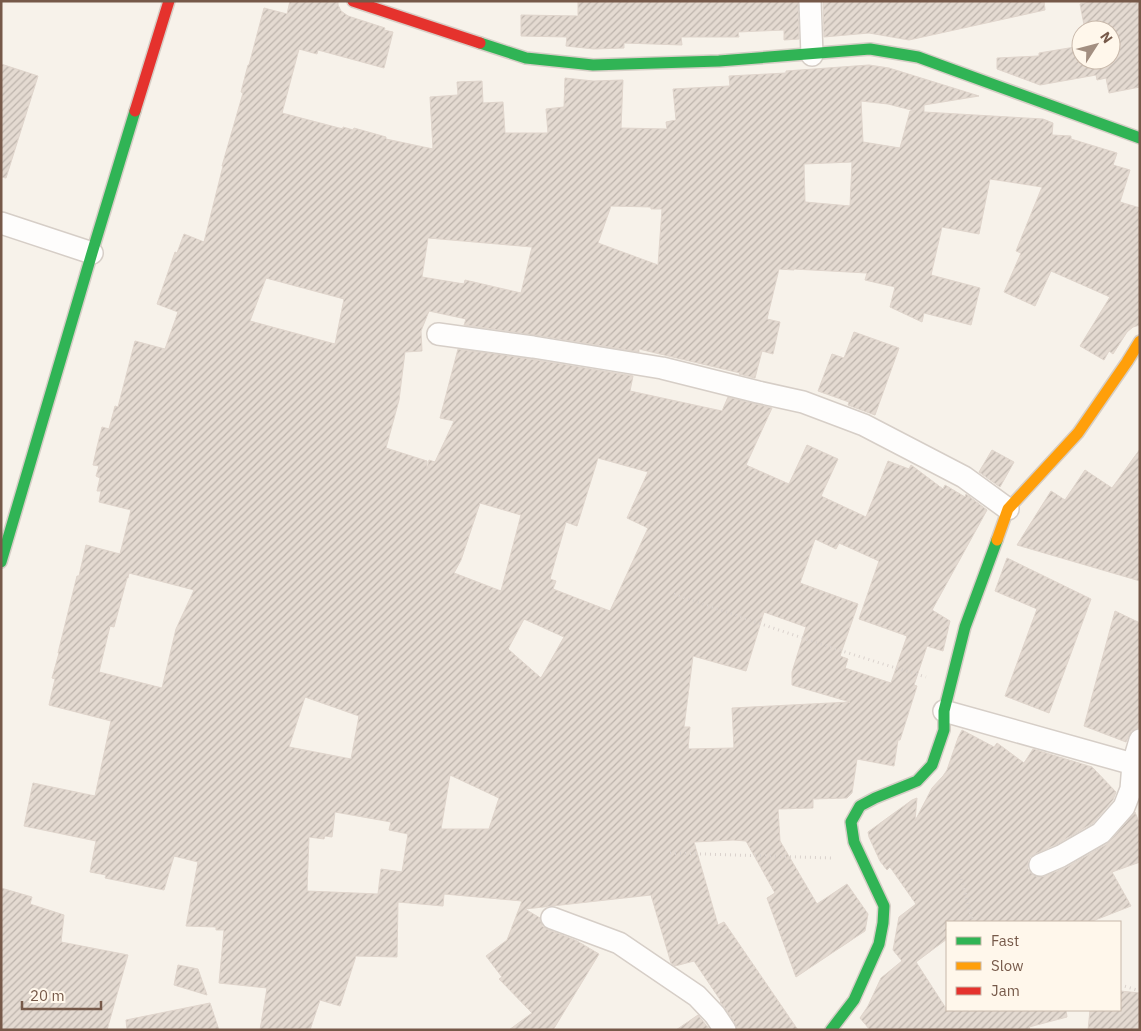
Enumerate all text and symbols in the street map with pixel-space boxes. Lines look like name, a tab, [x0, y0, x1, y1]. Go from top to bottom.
north arrow	[1071, 20, 1121, 70]
text: N	[1096, 28, 1117, 47]
legend	[946, 921, 1121, 1011]
text: Fast	[991, 931, 1019, 950]
text: Slow	[991, 956, 1024, 975]
scale bar	[22, 978, 101, 1010]
text: Jam	[991, 981, 1020, 1000]
text: 20 m	[30, 986, 65, 1005]

